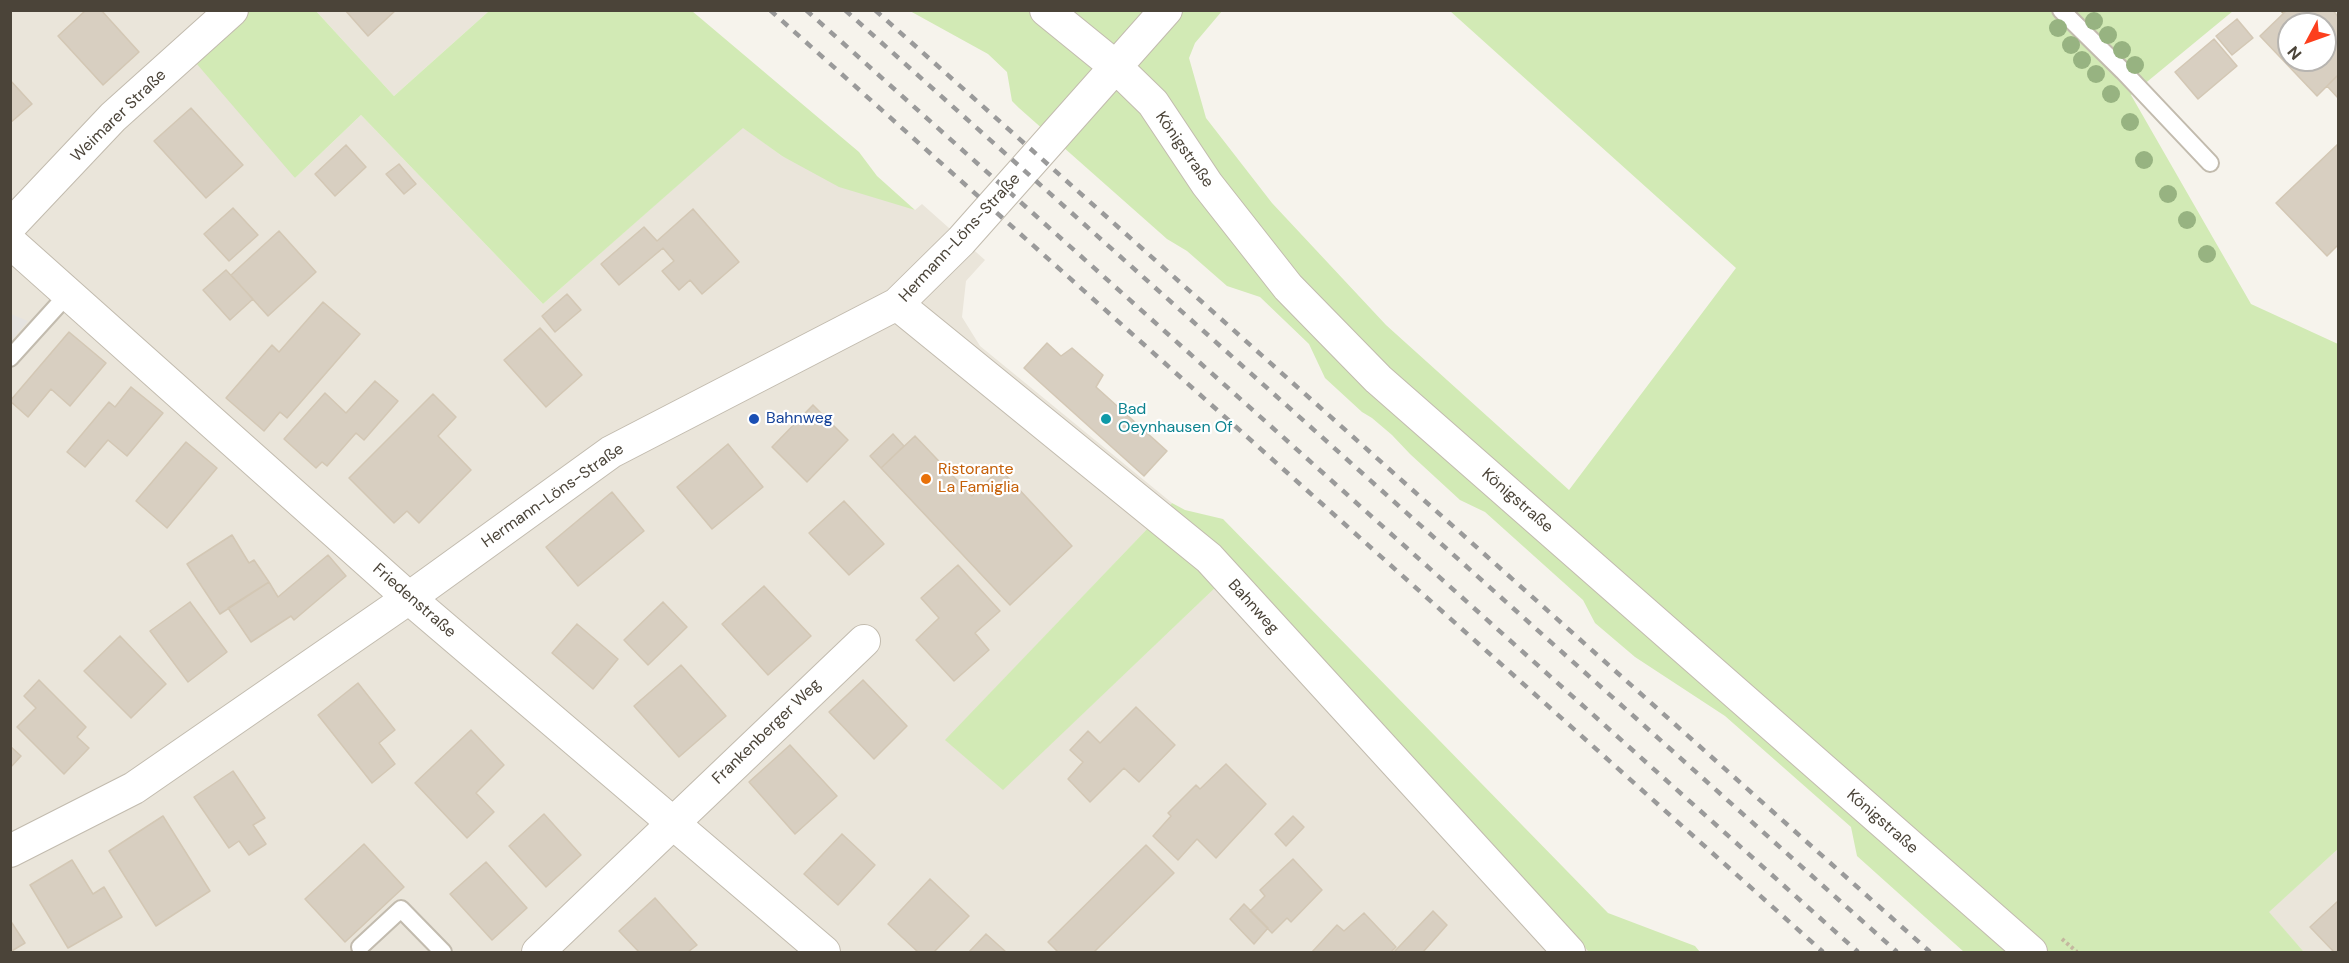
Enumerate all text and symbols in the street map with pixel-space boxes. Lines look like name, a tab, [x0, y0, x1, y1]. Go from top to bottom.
north arrow	[2277, 12, 2337, 72]
text: N	[2283, 42, 2306, 64]
street label: Weimarer Straße	[67, 66, 171, 166]
street label: Königstraße	[1151, 108, 1217, 192]
street label: Hermann-Löns-Straße	[895, 170, 1025, 306]
place label: Bad Oeynhausen Of	[1118, 400, 1233, 438]
place label: Bahnweg	[766, 409, 833, 429]
marker: Bahnweg	[747, 412, 761, 426]
marker: Bad Oeynhausen Of	[1099, 412, 1113, 426]
street label: Hermann-Löns-Straße	[478, 440, 628, 552]
place label: Ristorante La Famiglia	[938, 460, 1019, 498]
street label: Königstraße	[1477, 465, 1557, 537]
marker: Ristorante La Famiglia	[919, 472, 933, 486]
street label: Friedenstraße	[369, 560, 459, 642]
street label: Bahnweg	[1224, 576, 1282, 638]
street label: Frankenberger Weg	[709, 675, 825, 789]
street label: Königstraße	[1842, 786, 1922, 858]

